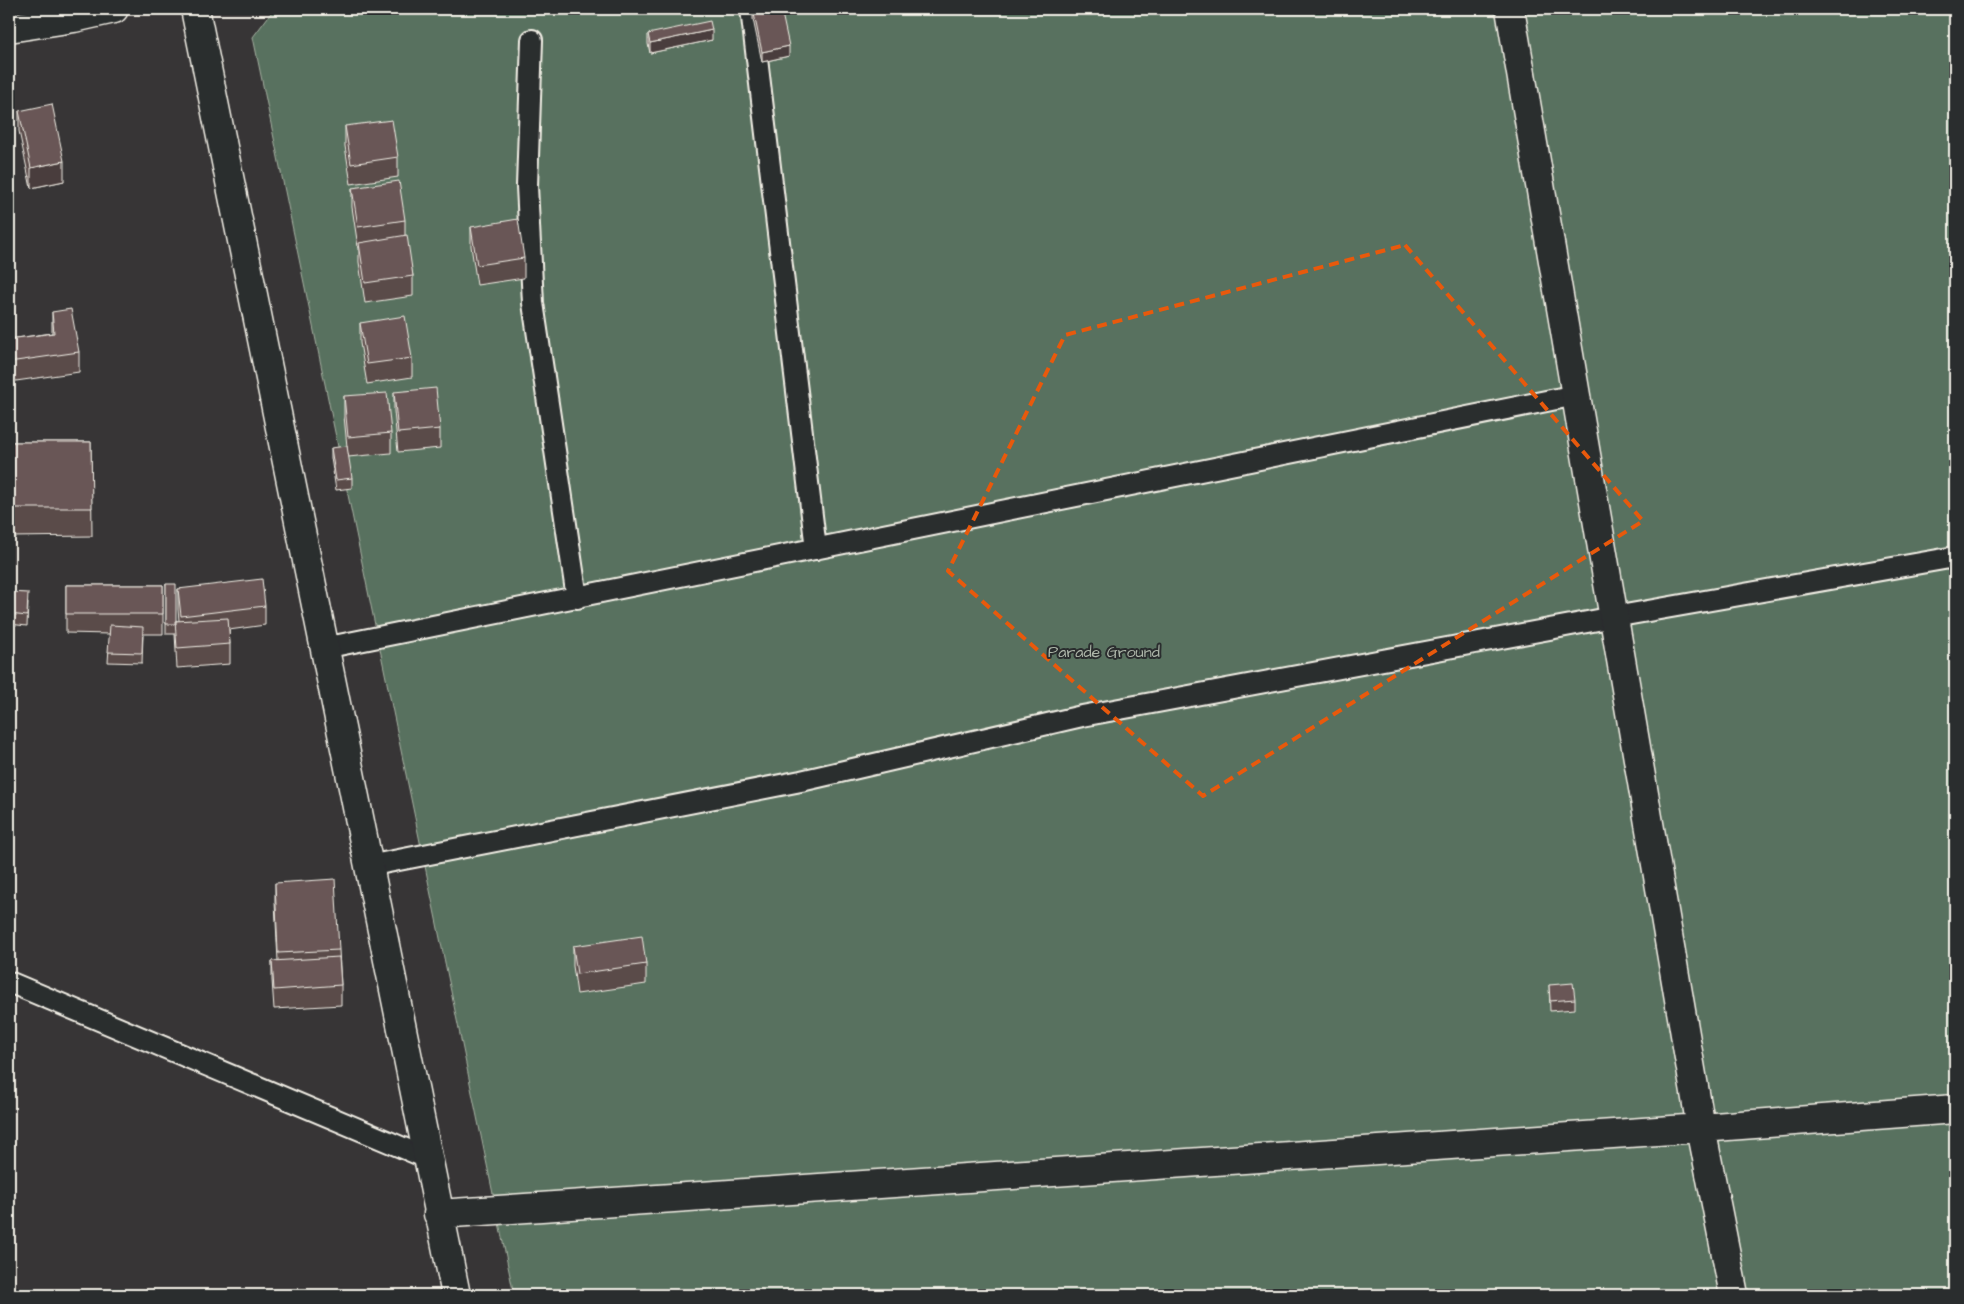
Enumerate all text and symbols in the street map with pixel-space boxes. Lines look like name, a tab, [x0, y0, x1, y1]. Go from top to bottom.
park label: Parade Ground	[1048, 641, 1160, 663]

